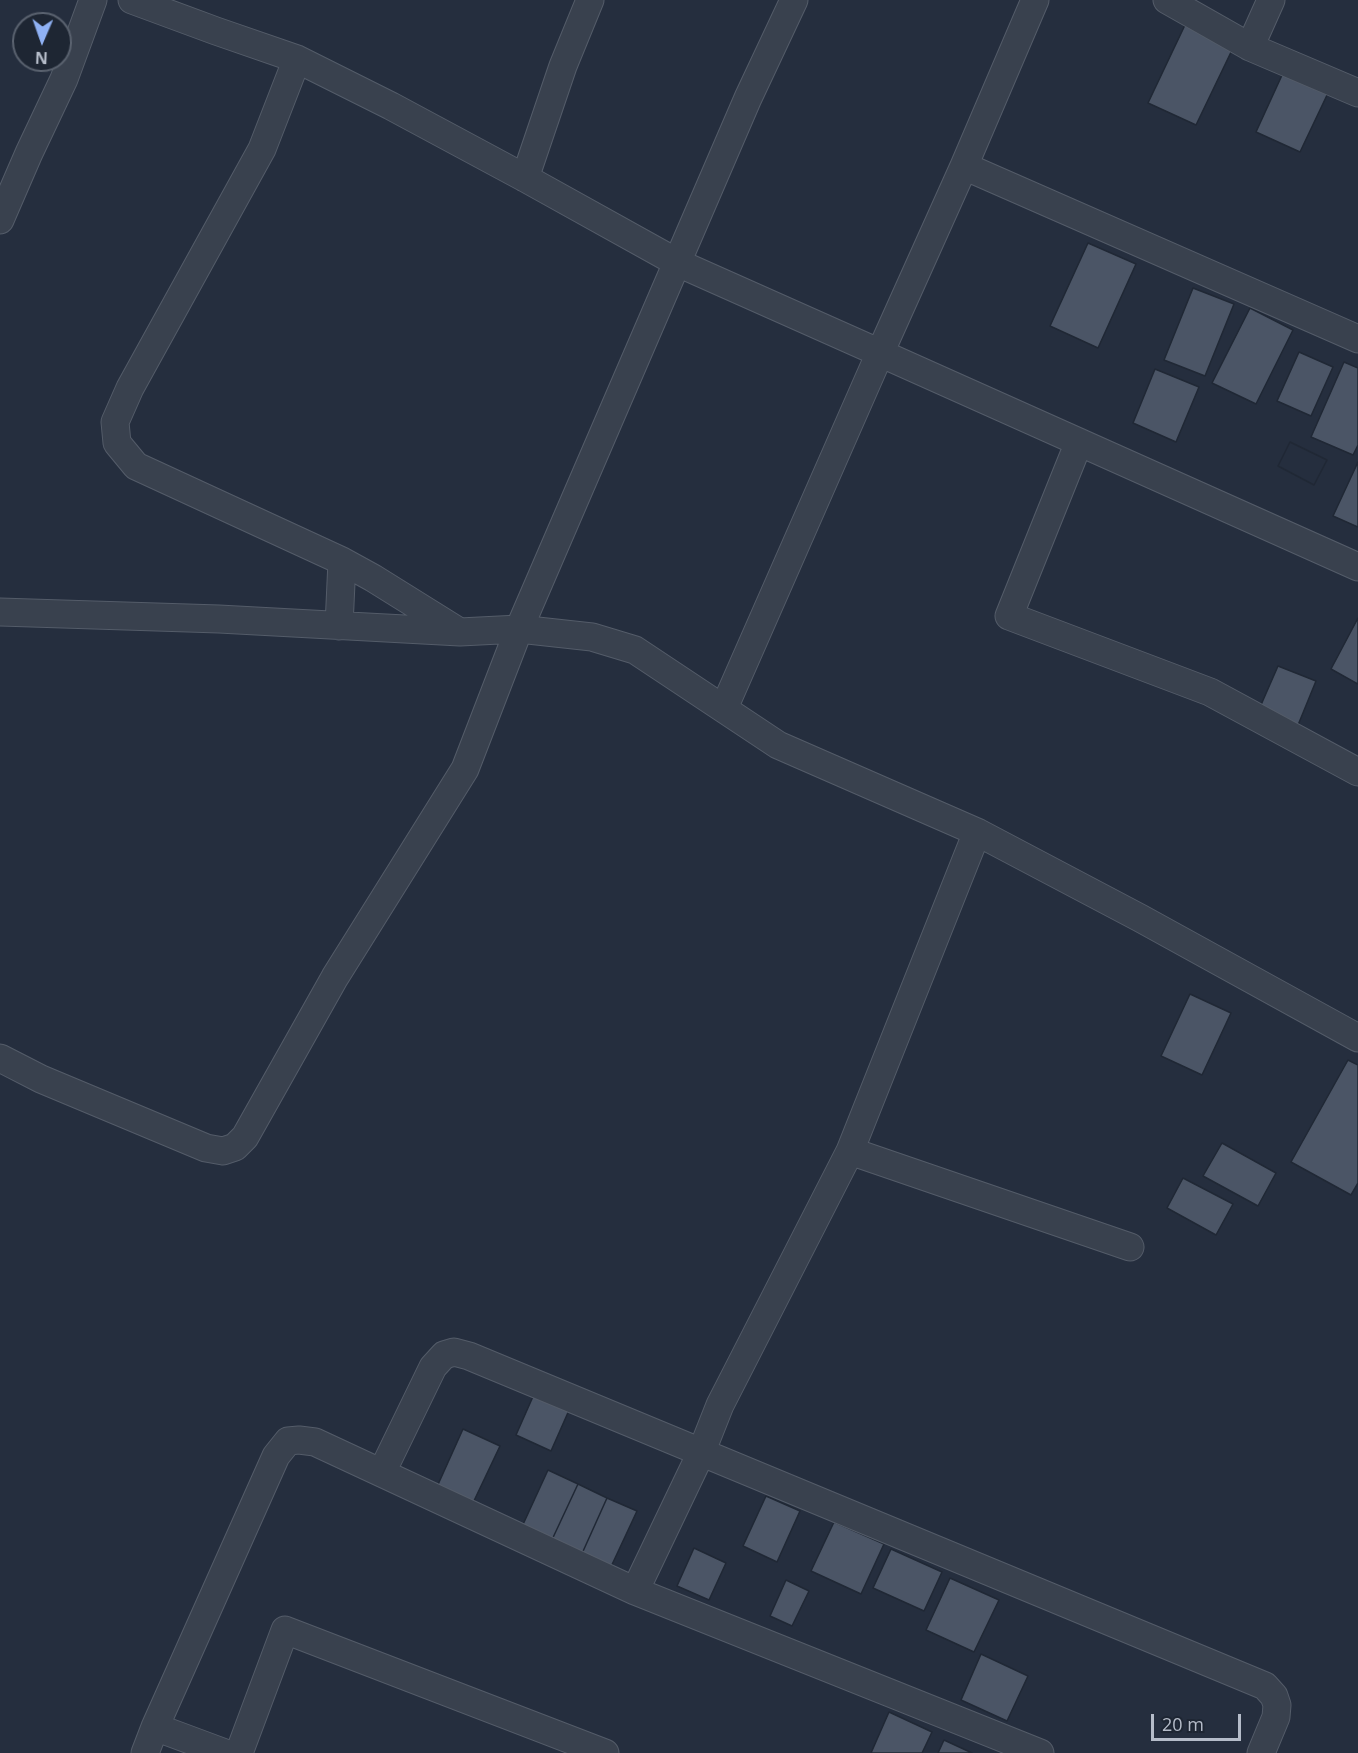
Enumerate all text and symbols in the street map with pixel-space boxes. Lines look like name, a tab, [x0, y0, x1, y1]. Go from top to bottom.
north arrow	[12, 12, 72, 72]
text: N	[35, 47, 48, 69]
scale bar	[1154, 1702, 1244, 1740]
text: 20 m	[1162, 1712, 1204, 1736]

